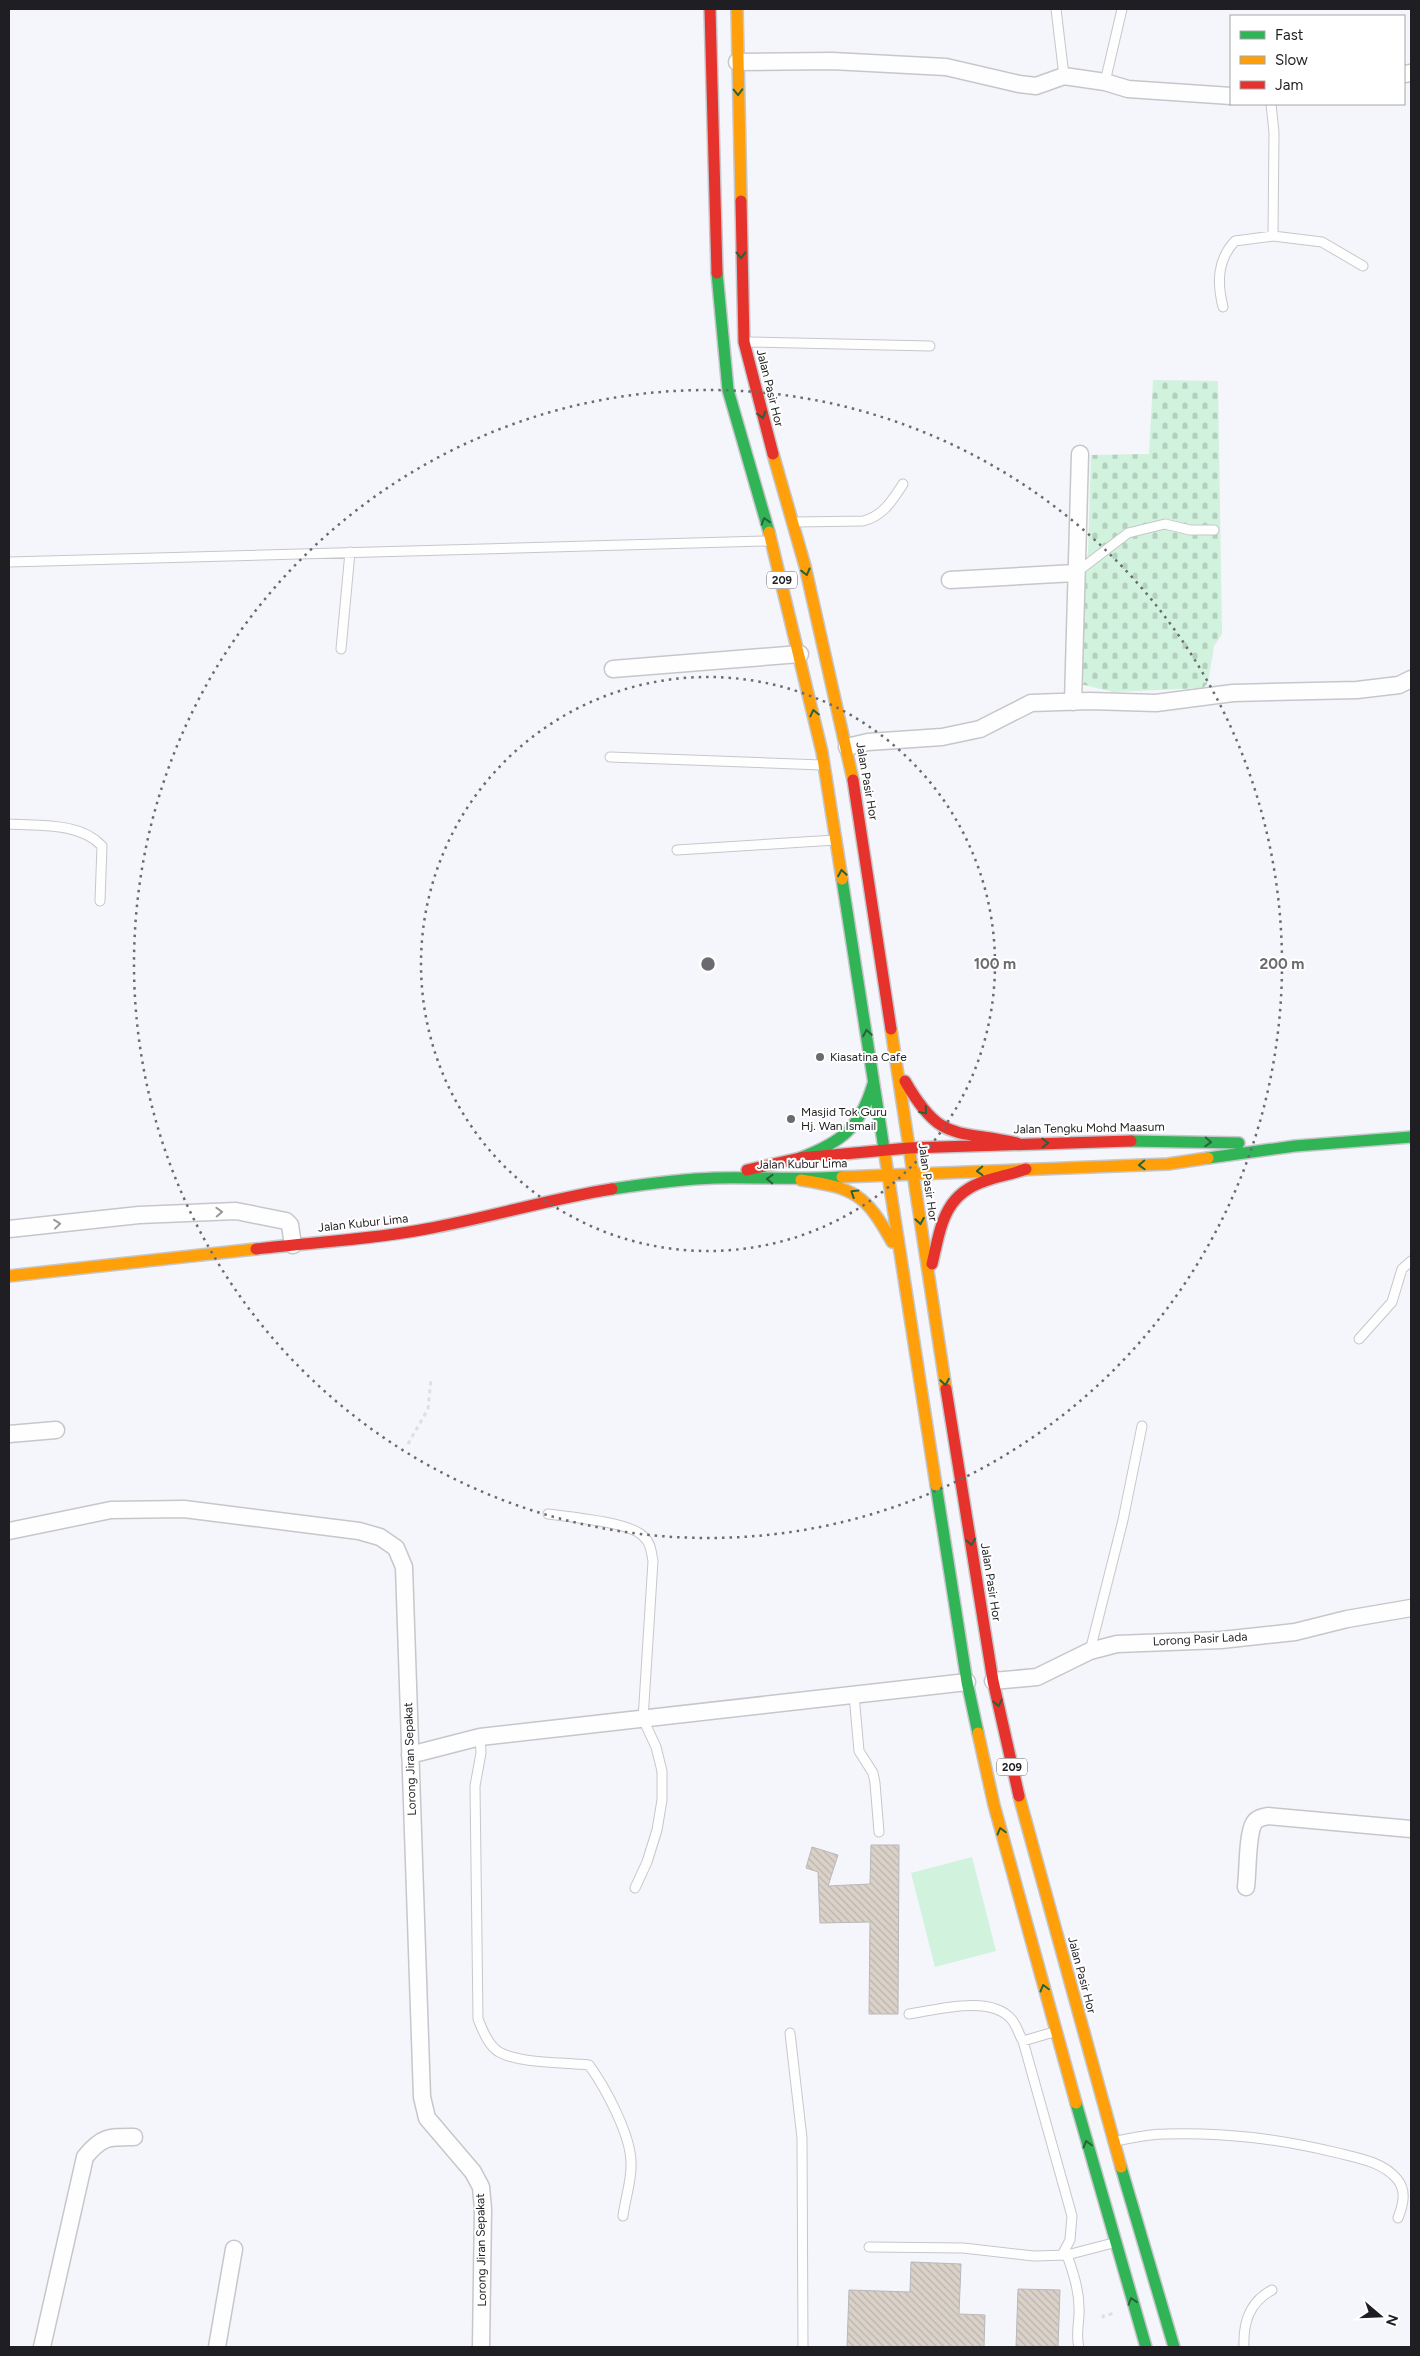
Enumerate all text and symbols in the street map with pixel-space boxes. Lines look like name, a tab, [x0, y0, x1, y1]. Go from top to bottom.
legend	[1230, 15, 1405, 105]
text: Fast	[1275, 26, 1304, 44]
text: Slow	[1275, 51, 1308, 69]
text: Jam	[1275, 76, 1303, 94]
one-way arrow	[733, 89, 743, 97]
one-way arrow	[736, 252, 746, 259]
street label: Jalan Pasir Hor	[754, 348, 786, 428]
one-way arrow	[756, 411, 767, 420]
one-way arrow	[761, 518, 771, 526]
one-way arrow	[801, 567, 811, 575]
road number: 209	[767, 572, 797, 588]
one-way arrow	[809, 708, 820, 717]
street label: Jalan Pasir Hor	[853, 741, 881, 821]
one-way arrow	[838, 868, 848, 877]
centre of rings	[699, 955, 717, 973]
text: 100 m	[974, 955, 1016, 973]
text: 200 m	[1260, 955, 1304, 973]
one-way arrow	[862, 1029, 872, 1038]
place label: Kiasatina Cafe	[830, 1050, 907, 1064]
marker: Kiasatina Cafe	[814, 1051, 826, 1063]
place label: Masjid Tok Guru Hj. Wan Ismail	[801, 1105, 887, 1133]
one-way arrow	[918, 1105, 927, 1114]
marker: Masjid Tok Guru Hj. Wan Ismail	[785, 1113, 797, 1125]
street label: Jalan Tengku Mohd Maasum	[1013, 1120, 1165, 1136]
one-way arrow	[1041, 1137, 1049, 1148]
one-way arrow	[1204, 1137, 1212, 1147]
street label: Jalan Pasir Hor	[916, 1142, 940, 1222]
street label: Jalan Kubur Lima	[756, 1156, 848, 1172]
one-way arrow	[1138, 1160, 1146, 1170]
one-way arrow	[975, 1166, 983, 1176]
one-way arrow	[765, 1174, 773, 1184]
one-way arrow	[851, 1189, 860, 1199]
one-way arrow	[216, 1207, 223, 1217]
street label: Jalan Kubur Lima	[317, 1211, 409, 1235]
one-way arrow	[914, 1218, 925, 1226]
one-way arrow	[54, 1219, 62, 1230]
one-way arrow	[939, 1378, 950, 1386]
one-way arrow	[965, 1538, 975, 1547]
street label: Jalan Pasir Hor	[978, 1542, 1004, 1622]
street label: Lorong Pasir Lada	[1152, 1630, 1248, 1648]
one-way arrow	[992, 1698, 1003, 1707]
street label: Lorong Jiran Sepakat	[401, 1702, 419, 1816]
road number: 209	[997, 1758, 1027, 1775]
one-way arrow	[996, 1827, 1007, 1836]
street label: Jalan Pasir Hor	[1065, 1935, 1099, 2015]
one-way arrow	[1040, 1984, 1050, 1992]
one-way arrow	[1083, 2141, 1093, 2149]
street label: Lorong Jiran Sepakat	[473, 2193, 489, 2307]
north arrow	[1355, 2291, 1405, 2341]
one-way arrow	[1128, 2297, 1138, 2305]
text: N	[1382, 2312, 1402, 2328]

